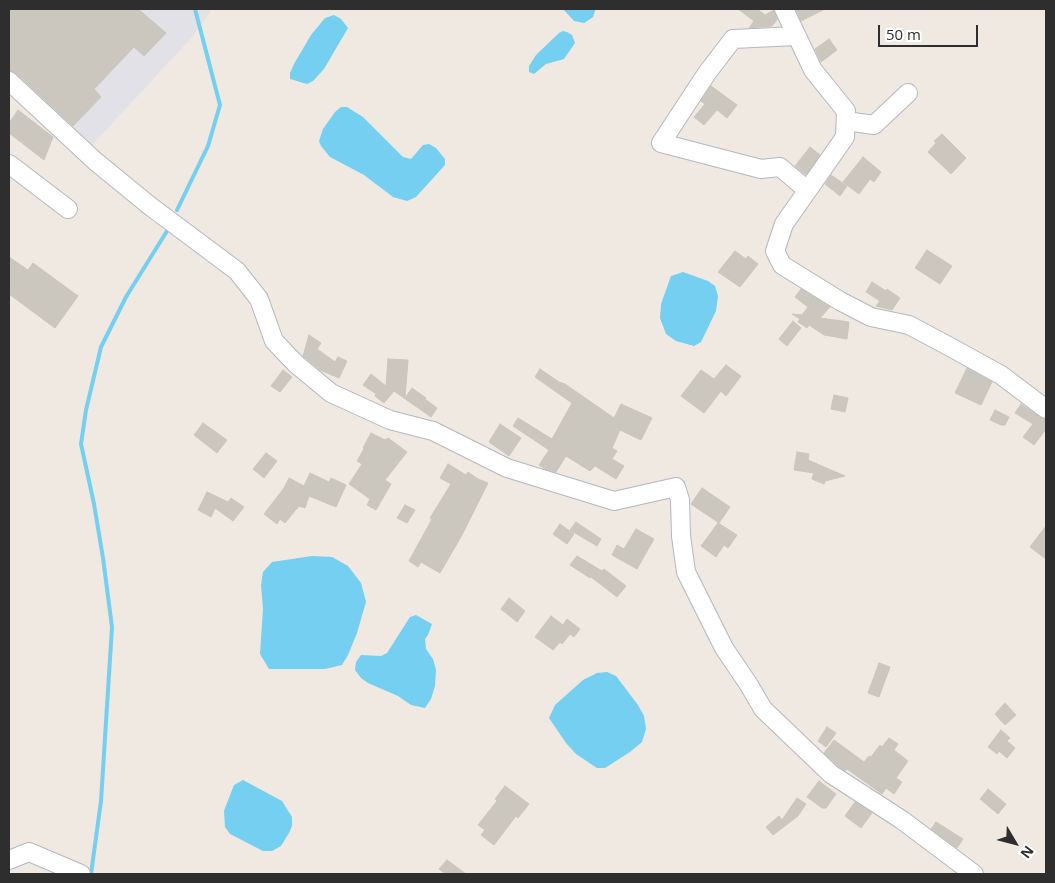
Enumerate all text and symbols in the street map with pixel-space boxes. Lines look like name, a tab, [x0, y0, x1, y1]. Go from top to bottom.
scale bar	[880, 15, 980, 47]
text: 50 m	[886, 24, 921, 44]
north arrow	[990, 818, 1040, 868]
text: N	[1016, 842, 1038, 863]

